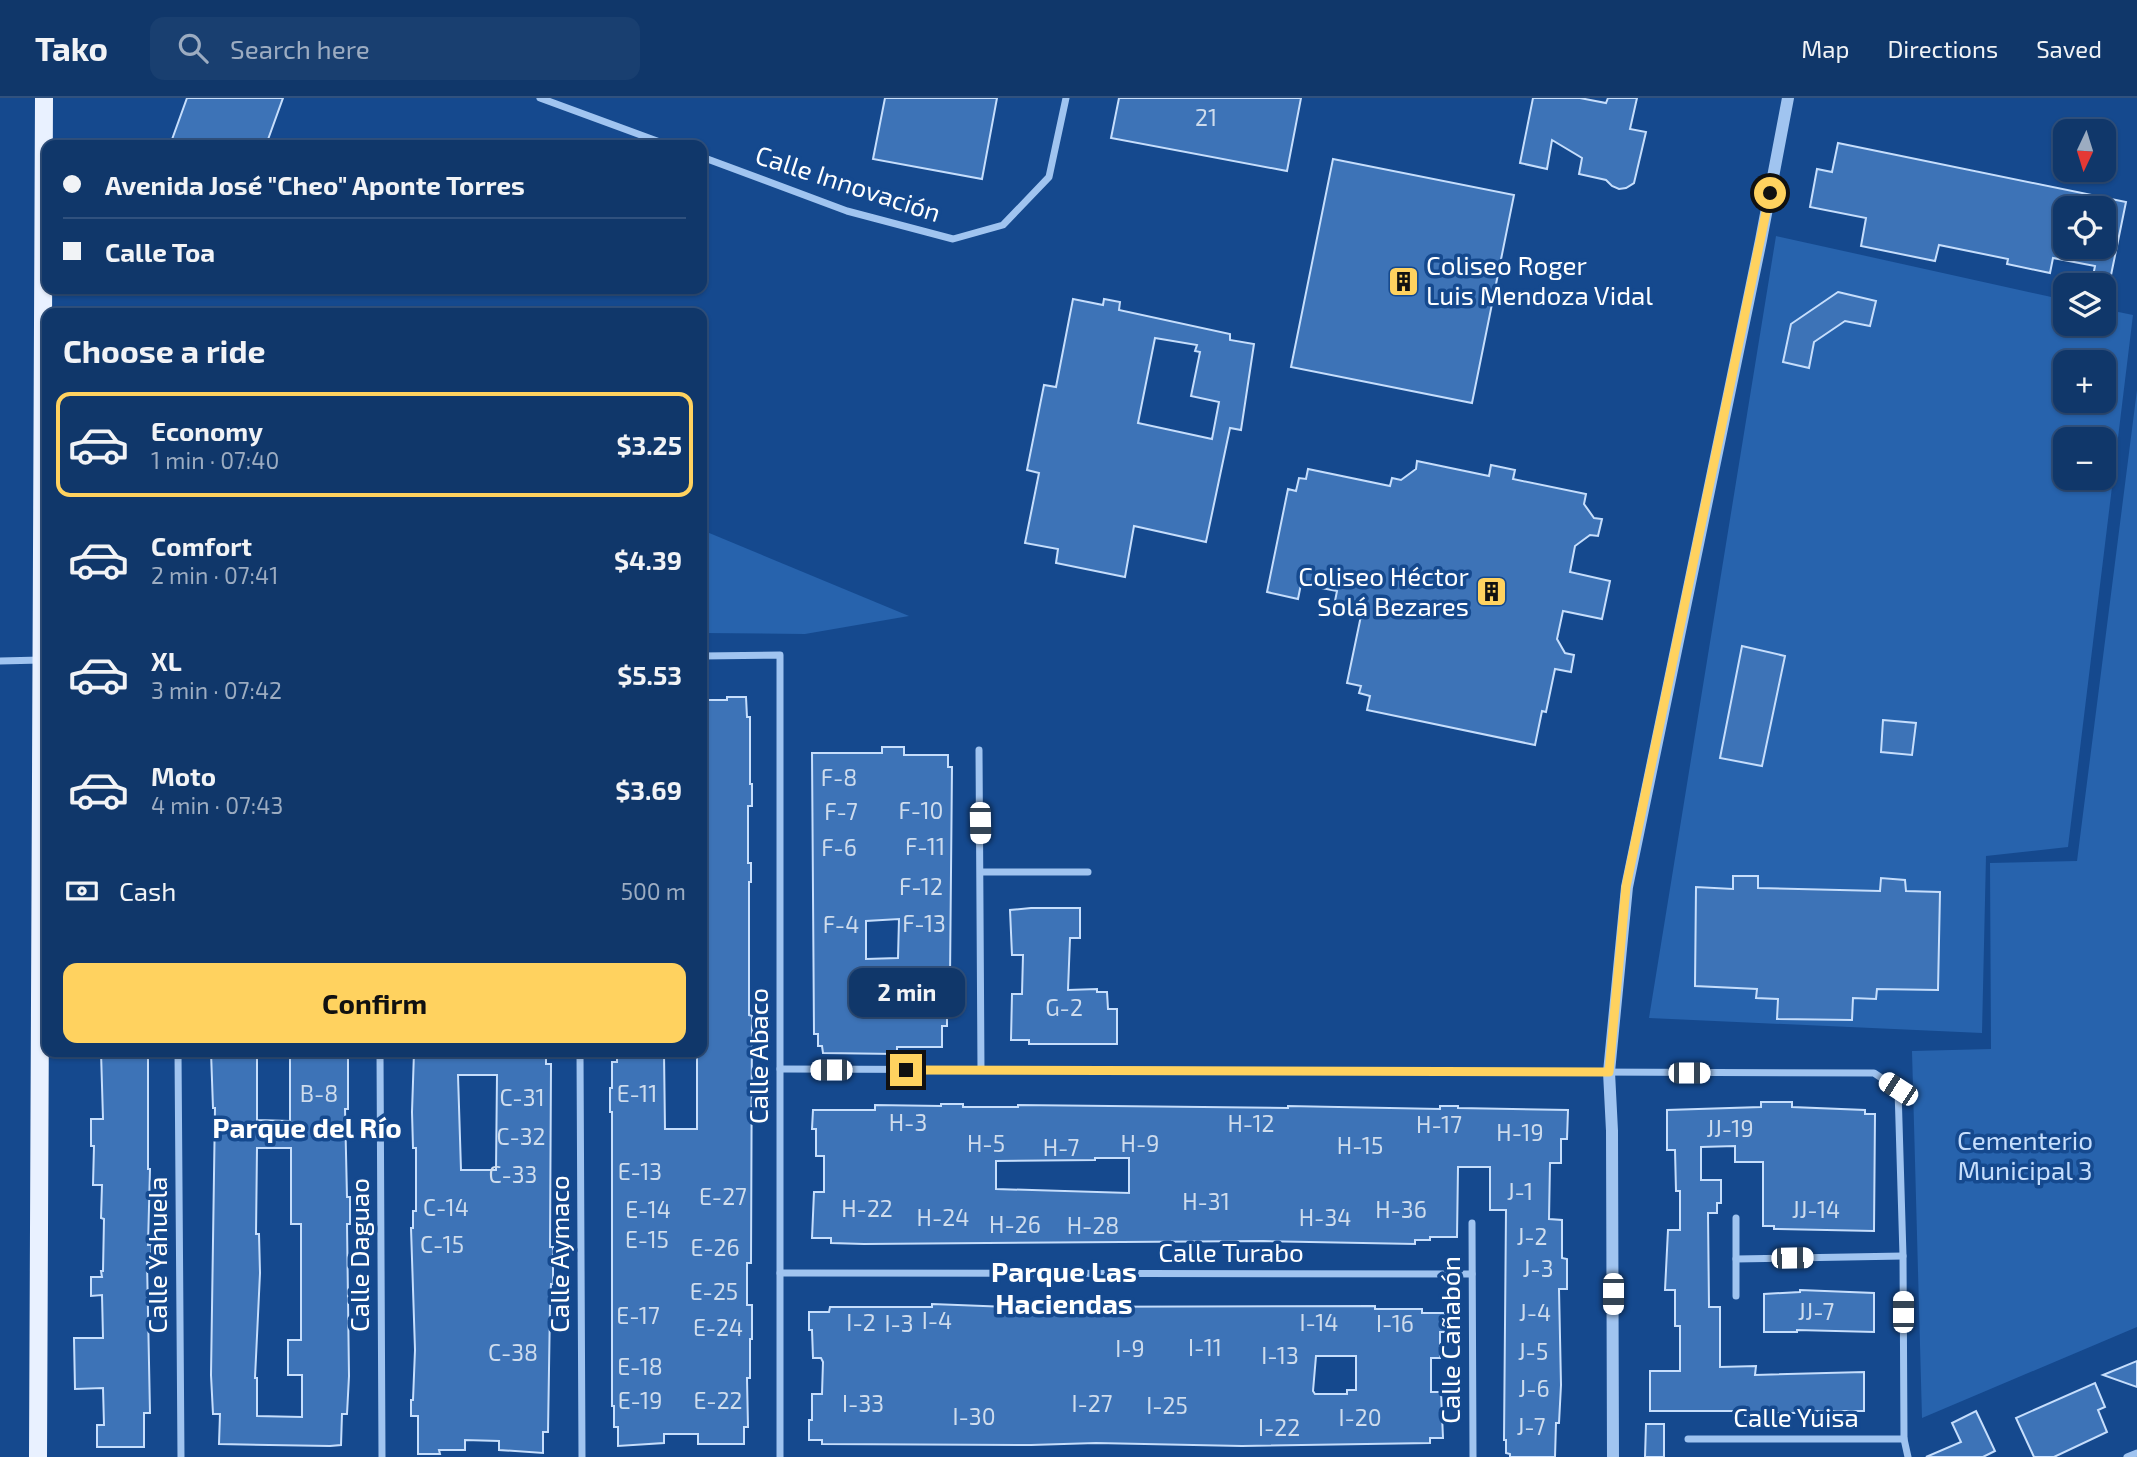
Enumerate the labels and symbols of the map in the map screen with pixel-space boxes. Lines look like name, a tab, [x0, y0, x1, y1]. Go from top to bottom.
house number: 21	[1195, 103, 1217, 131]
north arrow	[2053, 119, 2116, 182]
street label: Calle Innovación	[752, 138, 945, 227]
route start	[1754, 177, 1786, 209]
place label: Coliseo Roger Luis Mendoza Vidal	[1426, 249, 1653, 310]
building icon: Coliseo Roger Luis Mendoza Vidal	[1386, 264, 1420, 298]
place label: Coliseo Héctor Solá Bezares	[1298, 560, 1469, 621]
building icon: Coliseo Héctor Solá Bezares	[1475, 575, 1509, 609]
house number: F-8	[821, 763, 857, 791]
house number: F-10	[899, 796, 943, 824]
house number: F-7	[824, 797, 858, 825]
car	[970, 802, 991, 844]
house number: F-11	[905, 832, 945, 860]
house number: F-6	[821, 833, 857, 861]
house number: F-12	[899, 872, 943, 900]
house number: F-13	[902, 909, 946, 937]
house number: F-4	[823, 910, 859, 938]
callout: 2 min	[848, 968, 964, 1018]
street label: Calle Abaco	[742, 988, 773, 1124]
house number: G-2	[1045, 993, 1083, 1021]
route end	[890, 1054, 922, 1086]
car	[811, 1060, 853, 1081]
car	[1669, 1063, 1711, 1084]
car	[1875, 1069, 1922, 1109]
house number: B-8	[300, 1079, 338, 1107]
house number: E-11	[617, 1079, 657, 1107]
house number: C-31	[499, 1083, 545, 1111]
house number: H-3	[889, 1108, 927, 1136]
house number: H-12	[1227, 1109, 1275, 1137]
district label: Parque del Río	[212, 1110, 402, 1144]
house number: H-17	[1416, 1110, 1462, 1138]
house number: JJ-19	[1706, 1114, 1754, 1142]
house number: H-19	[1496, 1118, 1544, 1146]
house number: C-32	[497, 1122, 545, 1150]
park label: Cementerio Municipal 3	[1957, 1124, 2093, 1185]
house number: H-5	[967, 1129, 1005, 1157]
house number: H-9	[1121, 1129, 1159, 1157]
house number: H-15	[1337, 1131, 1383, 1159]
house number: H-7	[1043, 1133, 1079, 1161]
house number: E-13	[618, 1157, 662, 1185]
house number: C-33	[489, 1160, 537, 1188]
street label: Calle Aymaco	[543, 1175, 574, 1333]
street label: Calle Yahuela	[141, 1176, 172, 1334]
house number: J-1	[1507, 1177, 1533, 1205]
street label: Calle Daguao	[343, 1178, 374, 1332]
house number: E-27	[699, 1182, 747, 1210]
house number: H-31	[1182, 1187, 1230, 1215]
house number: C-14	[423, 1193, 469, 1221]
house number: H-22	[841, 1194, 893, 1222]
house number: E-14	[625, 1195, 671, 1223]
house number: H-36	[1375, 1195, 1427, 1223]
house number: JJ-14	[1792, 1195, 1840, 1223]
house number: H-24	[917, 1203, 969, 1231]
house number: H-34	[1299, 1203, 1351, 1231]
house number: H-26	[989, 1210, 1041, 1238]
house number: H-28	[1067, 1211, 1119, 1239]
house number: J-2	[1516, 1222, 1548, 1250]
house number: E-15	[625, 1225, 669, 1253]
house number: C-15	[420, 1230, 464, 1258]
house number: E-26	[690, 1233, 740, 1261]
street label: Calle Turabo	[1158, 1236, 1304, 1267]
car	[1771, 1247, 1814, 1269]
district label: Parque Las Haciendas	[991, 1254, 1137, 1320]
house number: J-3	[1523, 1254, 1553, 1282]
street label: Calle Cañabón	[1434, 1256, 1465, 1424]
car	[1603, 1273, 1624, 1315]
house number: E-25	[690, 1277, 738, 1305]
car	[1893, 1291, 1914, 1333]
house number: JJ-7	[1798, 1297, 1835, 1325]
house number: J-4	[1519, 1298, 1551, 1326]
house number: E-17	[616, 1301, 660, 1329]
house number: I-4	[922, 1306, 952, 1334]
house number: I-2	[846, 1308, 876, 1336]
house number: I-14	[1300, 1308, 1338, 1336]
house number: I-3	[884, 1309, 914, 1337]
house number: I-16	[1376, 1309, 1414, 1337]
house number: E-24	[693, 1313, 743, 1341]
house number: I-11	[1188, 1333, 1222, 1361]
house number: I-9	[1115, 1334, 1145, 1362]
house number: J-5	[1518, 1337, 1548, 1365]
house number: C-38	[488, 1338, 538, 1366]
house number: I-13	[1261, 1341, 1299, 1369]
house number: E-18	[617, 1352, 663, 1380]
house number: J-6	[1518, 1374, 1550, 1402]
house number: E-19	[618, 1386, 662, 1414]
house number: E-22	[694, 1386, 742, 1414]
house number: I-33	[842, 1389, 884, 1417]
house number: I-27	[1071, 1389, 1113, 1417]
house number: I-25	[1146, 1391, 1188, 1419]
street label: Calle Yuisa	[1733, 1401, 1859, 1432]
house number: I-30	[952, 1402, 996, 1430]
house number: I-20	[1338, 1403, 1382, 1431]
house number: J-7	[1517, 1412, 1546, 1440]
house number: I-22	[1258, 1413, 1300, 1441]

